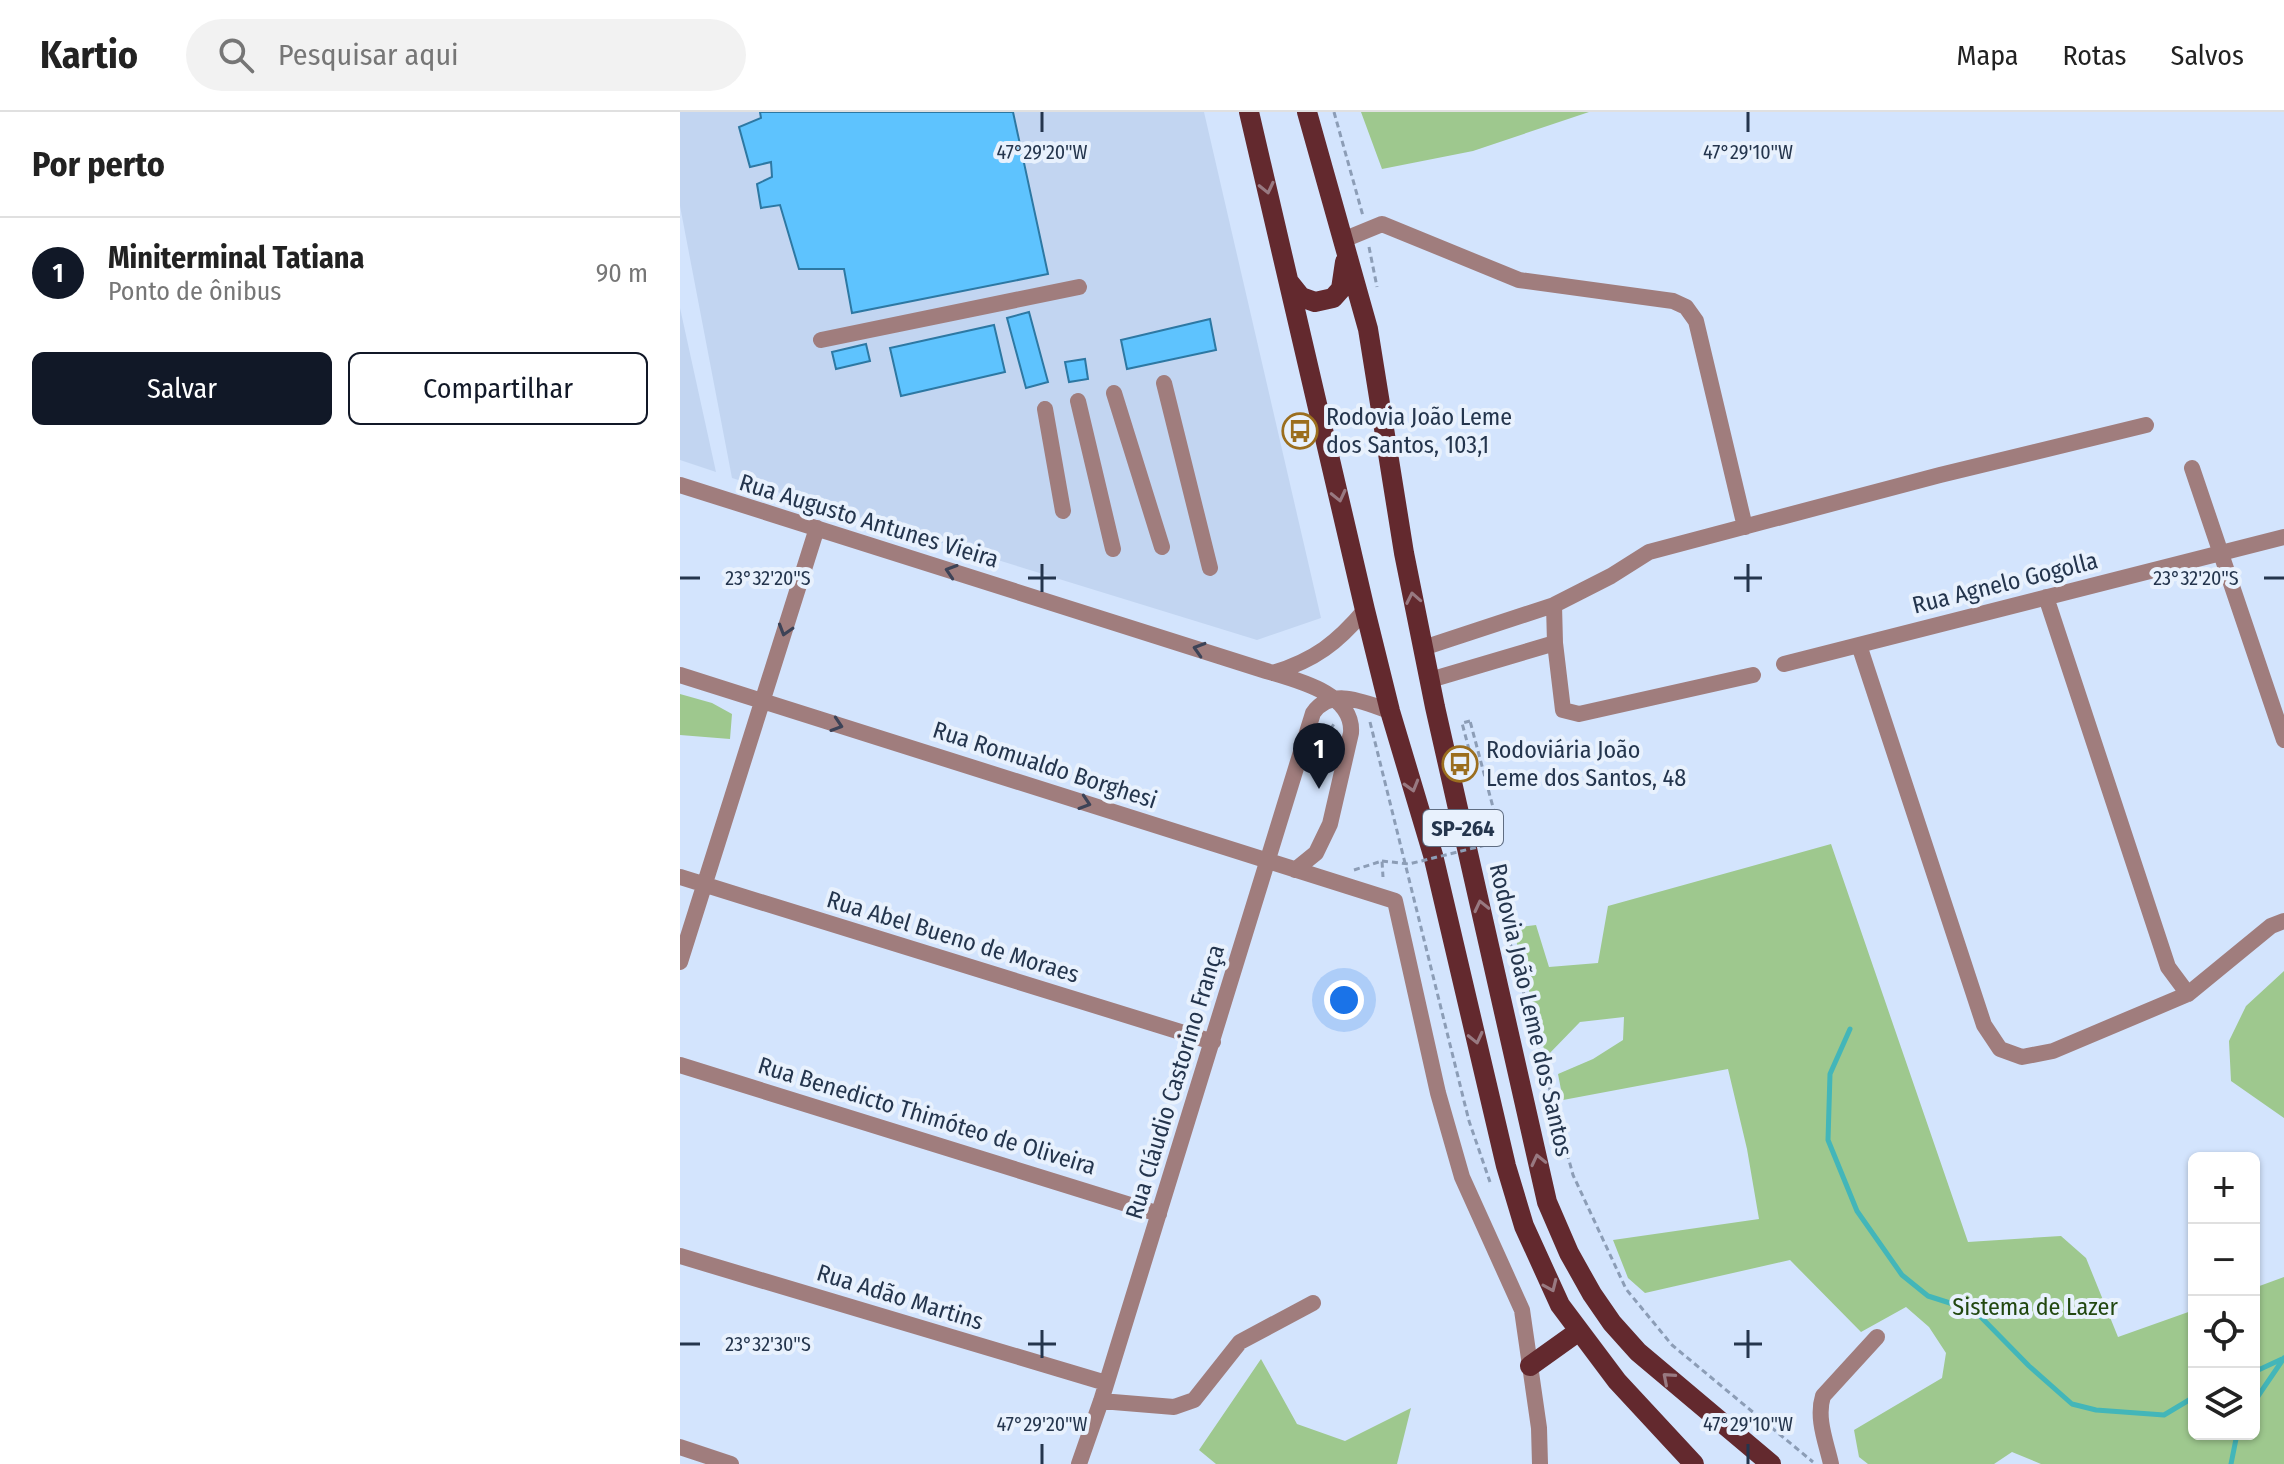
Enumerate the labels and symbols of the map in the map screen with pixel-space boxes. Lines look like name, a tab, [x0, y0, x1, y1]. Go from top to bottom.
text: 47°29'20"W	[997, 140, 1088, 164]
text: 47°29'10"W	[1703, 140, 1793, 164]
one-way arrow	[1258, 181, 1275, 194]
place label: Rodovia João Leme dos Santos, 103,1	[1326, 403, 1512, 459]
bus stop icon: Rodovia João Leme dos Santos, 103,1	[1281, 412, 1319, 450]
street label: Rua Augusto Antunes Vieira	[736, 468, 1002, 574]
one-way arrow	[1329, 488, 1346, 502]
street label: Rua Agnelo Gogolla	[1909, 546, 2101, 620]
one-way arrow	[944, 564, 958, 580]
text: 23°32'20"S	[725, 566, 811, 590]
text: 23°32'20"S	[2153, 566, 2239, 590]
one-way arrow	[1406, 591, 1423, 604]
one-way arrow	[778, 622, 794, 636]
one-way arrow	[1192, 643, 1206, 659]
one-way arrow	[829, 715, 843, 731]
street label: Rua Romualdo Borghesi	[929, 716, 1161, 814]
pin: 1	[1293, 723, 1345, 789]
place label: Rodoviária João Leme dos Santos, 48	[1486, 736, 1686, 792]
bus stop icon: Rodoviária João Leme dos Santos, 48	[1441, 745, 1479, 783]
one-way arrow	[1403, 779, 1419, 792]
one-way arrow	[1077, 794, 1091, 810]
road number: SP-264	[1423, 810, 1503, 846]
street label: Rodovia João Leme dos Santos	[1484, 861, 1578, 1159]
street label: Rua Abel Bueno de Moraes	[824, 885, 1082, 989]
one-way arrow	[1473, 900, 1490, 914]
street label: Rua Cláudio Castorino França	[1120, 941, 1230, 1223]
your location	[1324, 980, 1364, 1020]
one-way arrow	[1466, 1031, 1483, 1044]
street label: Rua Benedicto Thimóteo de Oliveira	[755, 1051, 1099, 1181]
one-way arrow	[1530, 1154, 1547, 1167]
street label: Rua Adão Martins	[813, 1258, 987, 1336]
one-way arrow	[1541, 1278, 1557, 1292]
park label: Sistema de Lazer	[1952, 1293, 2118, 1321]
text: 23°32'30"S	[725, 1332, 811, 1356]
one-way arrow	[1663, 1373, 1678, 1388]
text: 47°29'20"W	[997, 1412, 1088, 1436]
text: 47°29'10"W	[1703, 1412, 1793, 1436]

